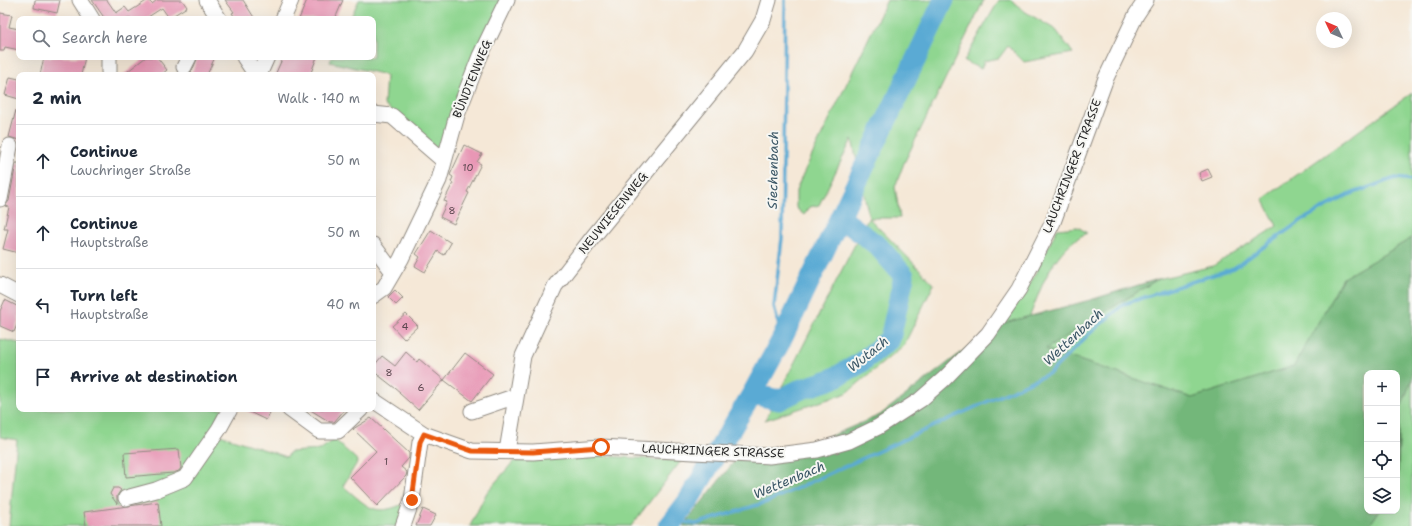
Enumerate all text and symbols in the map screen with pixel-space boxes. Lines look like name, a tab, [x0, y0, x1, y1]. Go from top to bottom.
north arrow	[1316, 12, 1352, 48]
search box	[16, 16, 376, 60]
icon: search	[30, 27, 52, 49]
text: Search here	[62, 28, 148, 48]
street label: BÜNDTENWEG	[449, 37, 495, 121]
text: 2 min	[32, 87, 82, 109]
text: Walk · 140 m	[277, 90, 360, 107]
street label: LAUCHRINGER STRASSE	[1039, 97, 1105, 235]
water label: Siechenbach	[764, 131, 782, 209]
text: Continue	[70, 142, 138, 162]
icon: ahead	[32, 150, 54, 172]
text: 50 m	[327, 152, 360, 169]
house number: 10	[463, 161, 473, 174]
text: Lauchringer Straße	[70, 162, 191, 179]
street label: NEUWIESENWEG	[575, 169, 651, 257]
house number: 8	[449, 204, 456, 217]
text: Continue	[70, 214, 138, 234]
icon: ahead	[32, 222, 54, 244]
text: 50 m	[327, 224, 360, 241]
text: Hauptstraße	[70, 234, 149, 251]
text: Turn left	[70, 286, 138, 306]
icon: left	[32, 294, 54, 316]
text: 40 m	[326, 296, 360, 313]
water label: Wettenbach	[1039, 305, 1107, 369]
text: Hauptstraße	[70, 306, 149, 323]
house number: 4	[402, 320, 409, 333]
water label: Wutach	[844, 332, 892, 376]
icon: arrive	[32, 366, 54, 388]
house number: 8	[386, 366, 393, 379]
text: Arrive at destination	[70, 367, 238, 387]
map controls	[1364, 370, 1400, 514]
button: +	[1364, 370, 1400, 406]
house number: 6	[418, 381, 425, 394]
button: −	[1364, 406, 1400, 442]
route start	[592, 438, 610, 456]
street label: LAUCHRINGER STRASSE	[641, 441, 785, 461]
button: locate	[1364, 442, 1400, 478]
house number: 1	[384, 455, 388, 468]
water label: Wettenbach	[751, 457, 827, 503]
button: layers	[1364, 478, 1400, 514]
route end	[403, 491, 421, 509]

